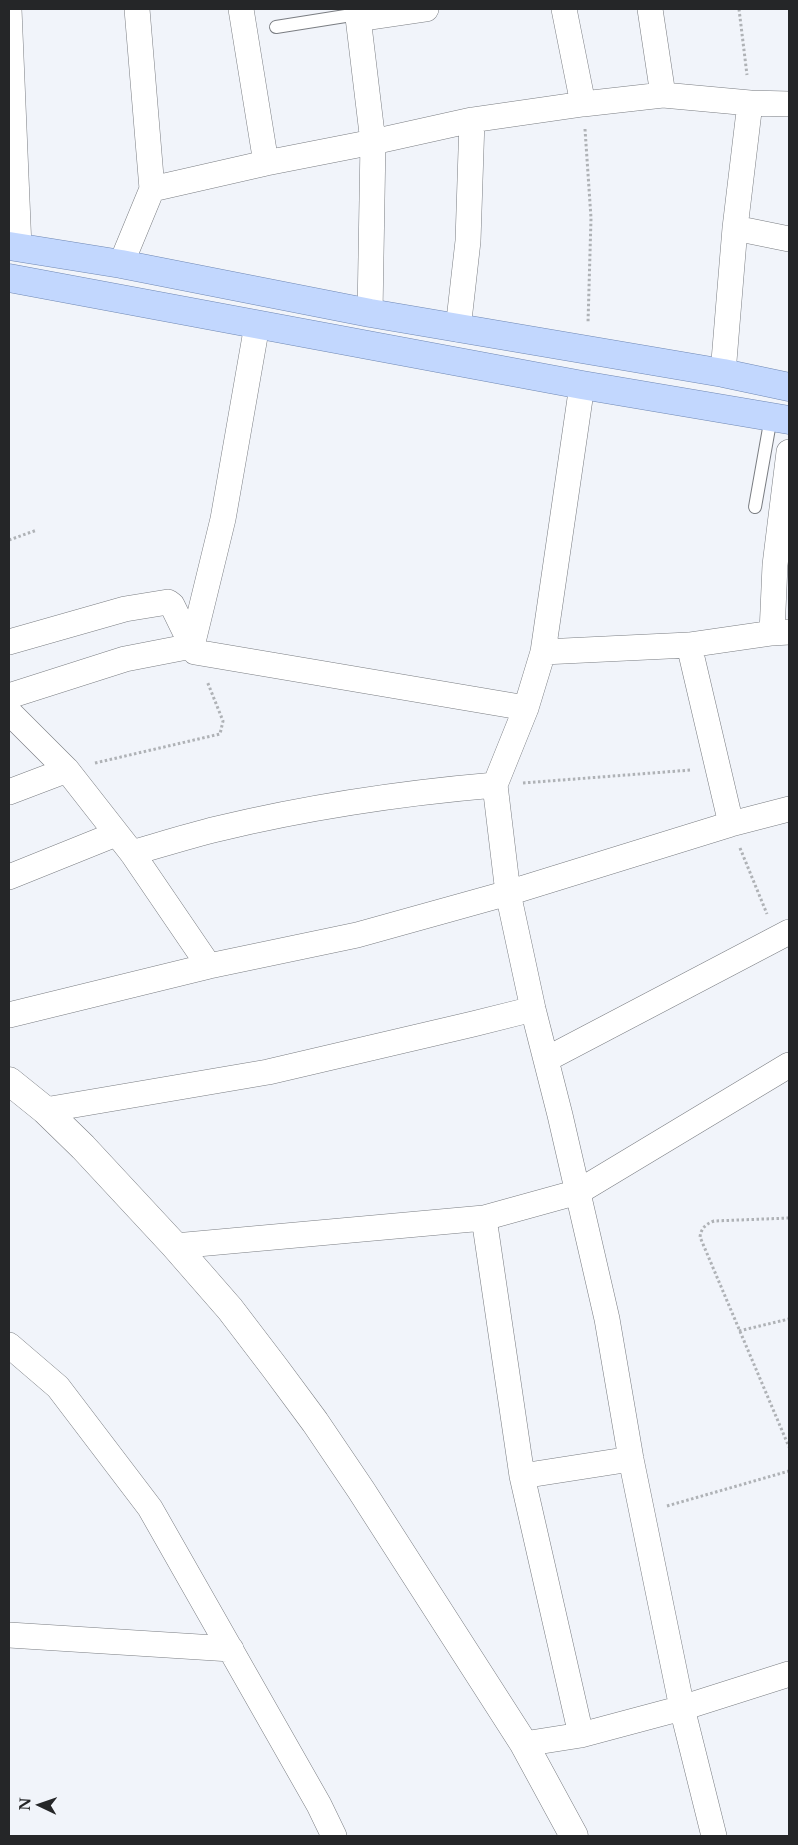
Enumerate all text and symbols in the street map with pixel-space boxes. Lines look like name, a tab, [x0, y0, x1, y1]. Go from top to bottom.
north arrow	[15, 1780, 65, 1830]
text: N	[16, 1797, 34, 1811]

